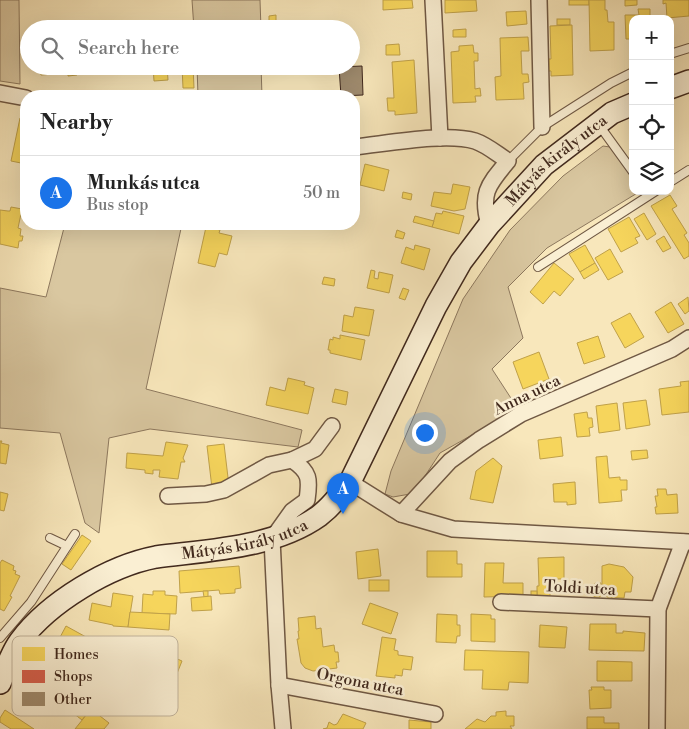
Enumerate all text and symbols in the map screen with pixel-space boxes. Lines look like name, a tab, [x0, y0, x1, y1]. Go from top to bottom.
map controls	[629, 15, 674, 195]
button: +	[629, 15, 674, 60]
search box	[20, 20, 360, 75]
icon: search	[38, 34, 66, 62]
text: Search here	[78, 36, 179, 60]
button: −	[629, 60, 674, 105]
button: locate	[629, 105, 674, 150]
text: Nearby	[40, 110, 113, 136]
street label: Mátyás király utca	[501, 110, 612, 210]
button: layers	[629, 150, 674, 195]
text: Munkás utca	[87, 171, 200, 195]
text: A	[50, 183, 62, 203]
text: 50 m	[303, 183, 340, 203]
text: Bus stop	[87, 195, 149, 215]
street label: Anna utca	[489, 370, 565, 420]
your location	[412, 420, 438, 446]
pin: A	[327, 473, 359, 514]
street label: Mátyás király utca	[180, 515, 312, 564]
street label: Toldi utca	[544, 576, 617, 600]
legend	[12, 636, 178, 716]
text: Homes	[54, 646, 99, 664]
street label: Orgona utca	[315, 664, 406, 700]
text: Shops	[54, 668, 92, 686]
text: Other	[54, 691, 92, 709]

